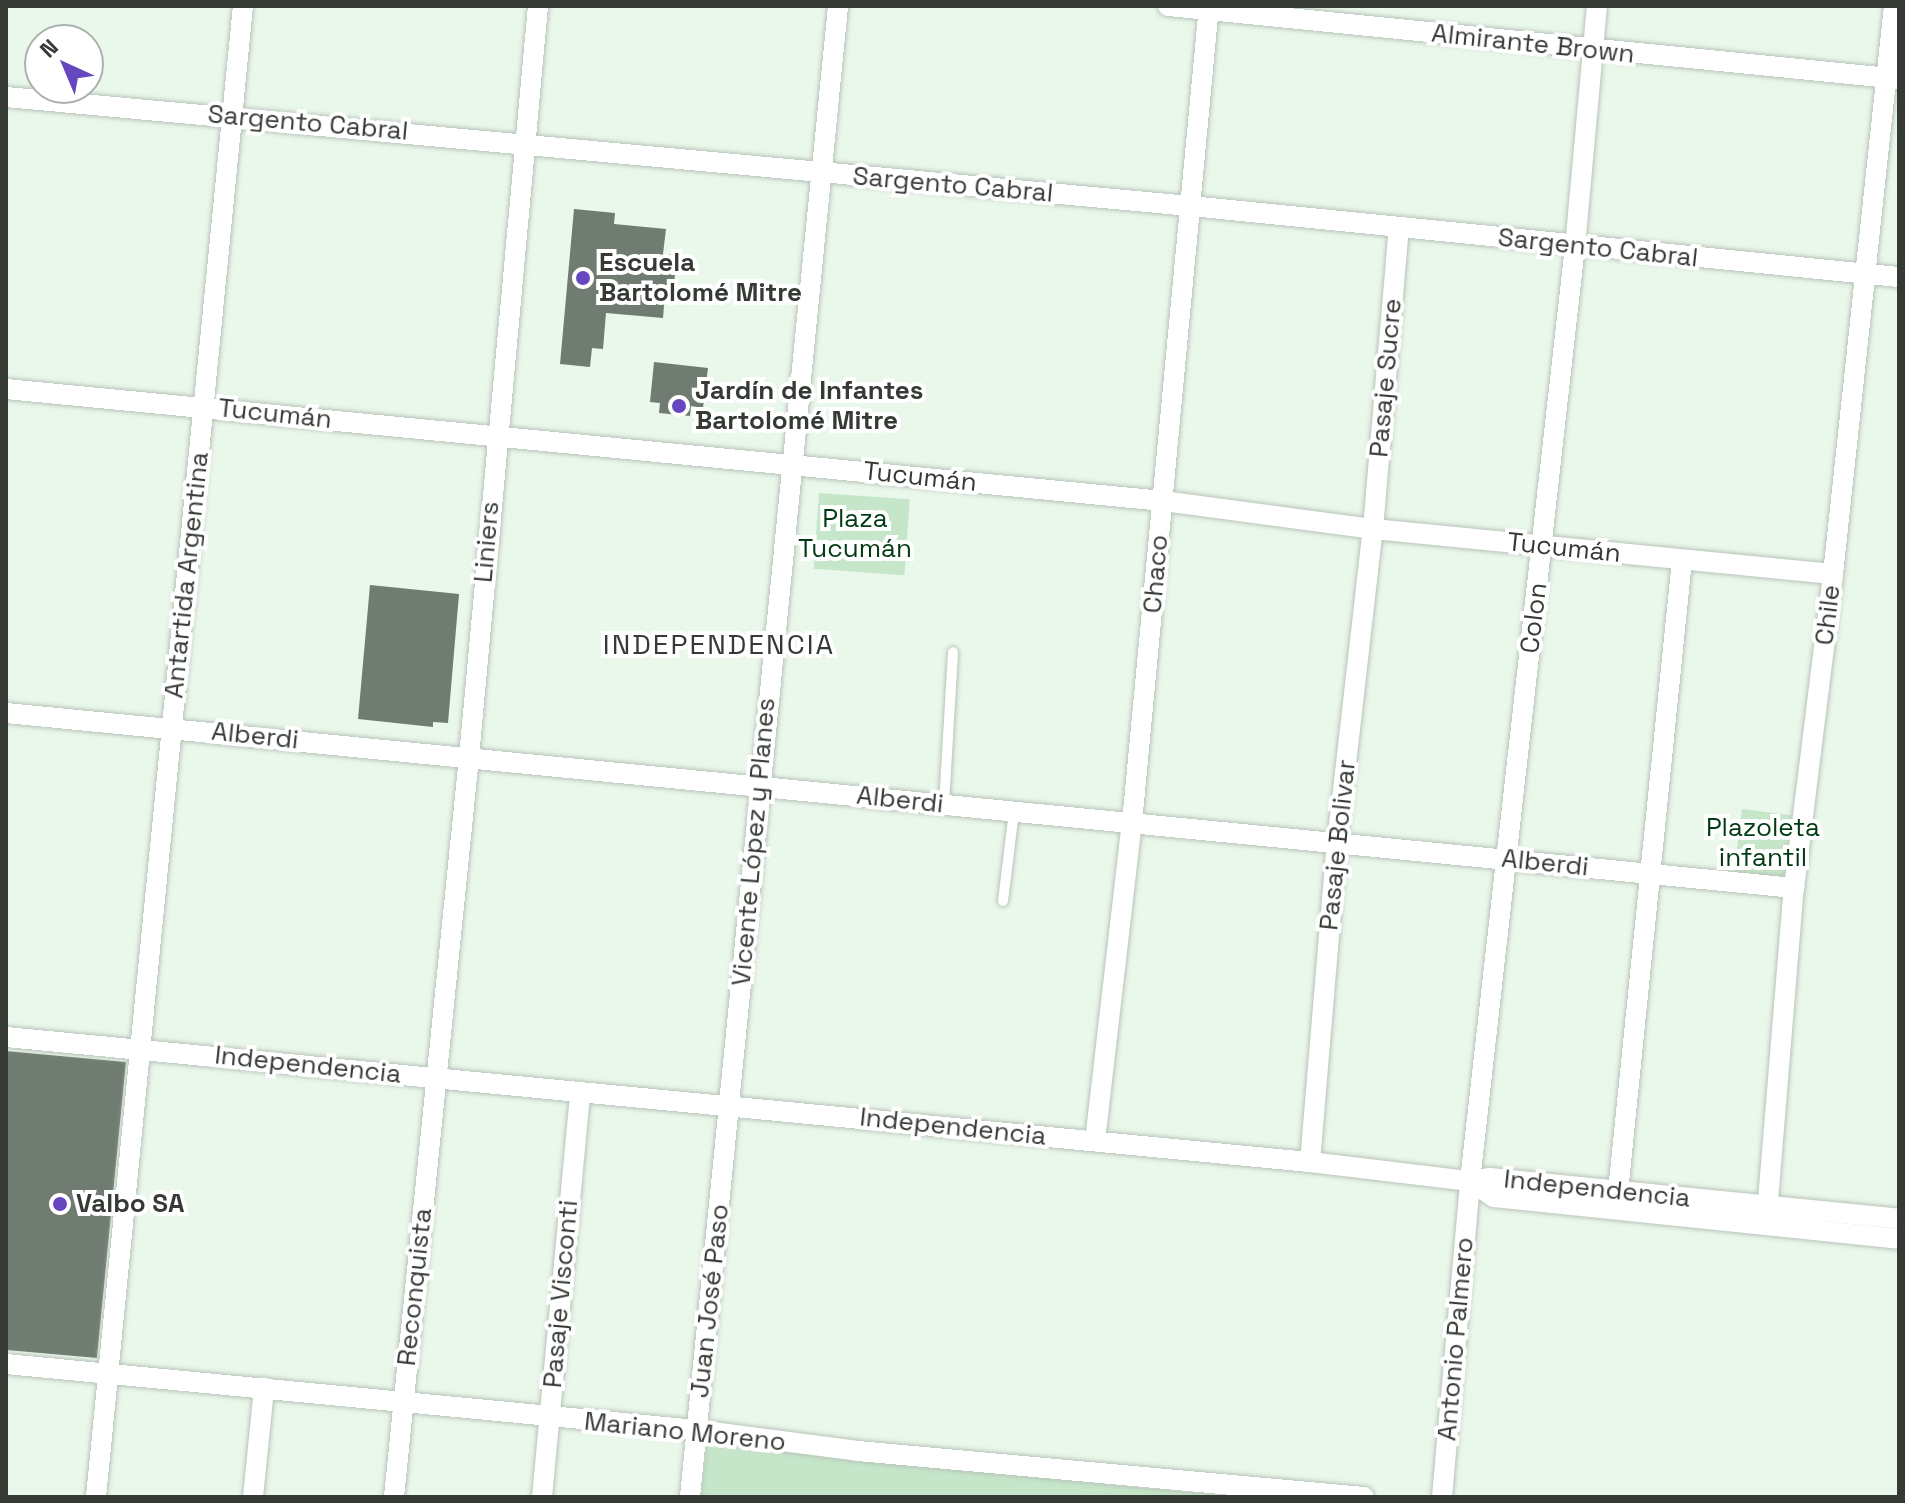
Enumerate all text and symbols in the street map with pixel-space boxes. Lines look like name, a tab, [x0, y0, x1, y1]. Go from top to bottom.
street label: Almirante Brown	[1430, 18, 1636, 70]
north arrow	[24, 24, 104, 104]
text: N	[34, 33, 64, 63]
street label: Sargento Cabral	[206, 99, 410, 147]
street label: Sargento Cabral	[851, 161, 1055, 209]
street label: Sargento Cabral	[1496, 222, 1700, 274]
place label: Escuela Bartolomé Mitre	[599, 247, 802, 308]
marker: Escuela Bartolomé Mitre	[574, 269, 592, 287]
street label: Pasaje Sucre	[1364, 297, 1408, 459]
place label: Jardín de Infantes Bartolomé Mitre	[695, 375, 923, 436]
street label: Tucumán	[217, 393, 333, 435]
marker: Jardín de Infantes Bartolomé Mitre	[670, 397, 688, 415]
street label: Antartida Argentina	[159, 450, 215, 700]
street label: Tucumán	[862, 456, 978, 498]
street label: Liniers	[468, 500, 506, 584]
park label: Plaza Tucumán	[798, 503, 912, 564]
street label: Tucumán	[1506, 527, 1622, 569]
street label: Chaco	[1137, 533, 1175, 615]
street label: Colon	[1514, 581, 1554, 655]
street label: Chile	[1809, 583, 1847, 647]
district label: INDEPENDENCIA	[603, 627, 835, 661]
street label: Vicente López y Planes	[726, 697, 782, 987]
street label: Alberdi	[210, 716, 300, 756]
street label: Pasaje Bolivar	[1314, 758, 1362, 932]
street label: Alberdi	[855, 780, 945, 820]
park label: Plazoleta infantil	[1706, 812, 1820, 874]
street label: Alberdi	[1500, 843, 1590, 883]
street label: Independencia	[213, 1040, 403, 1090]
street label: Independencia	[858, 1102, 1048, 1152]
street label: Independencia	[1502, 1164, 1692, 1214]
place label: Valbo SA	[76, 1188, 185, 1220]
marker: Valbo SA	[51, 1195, 69, 1213]
street label: Pasaje Visconti	[537, 1199, 585, 1389]
street label: Juan José Paso	[684, 1203, 736, 1399]
street label: Reconquista	[391, 1206, 439, 1368]
street label: Antonio Palmero	[1432, 1236, 1480, 1442]
street label: Mariano Moreno	[583, 1406, 787, 1458]

